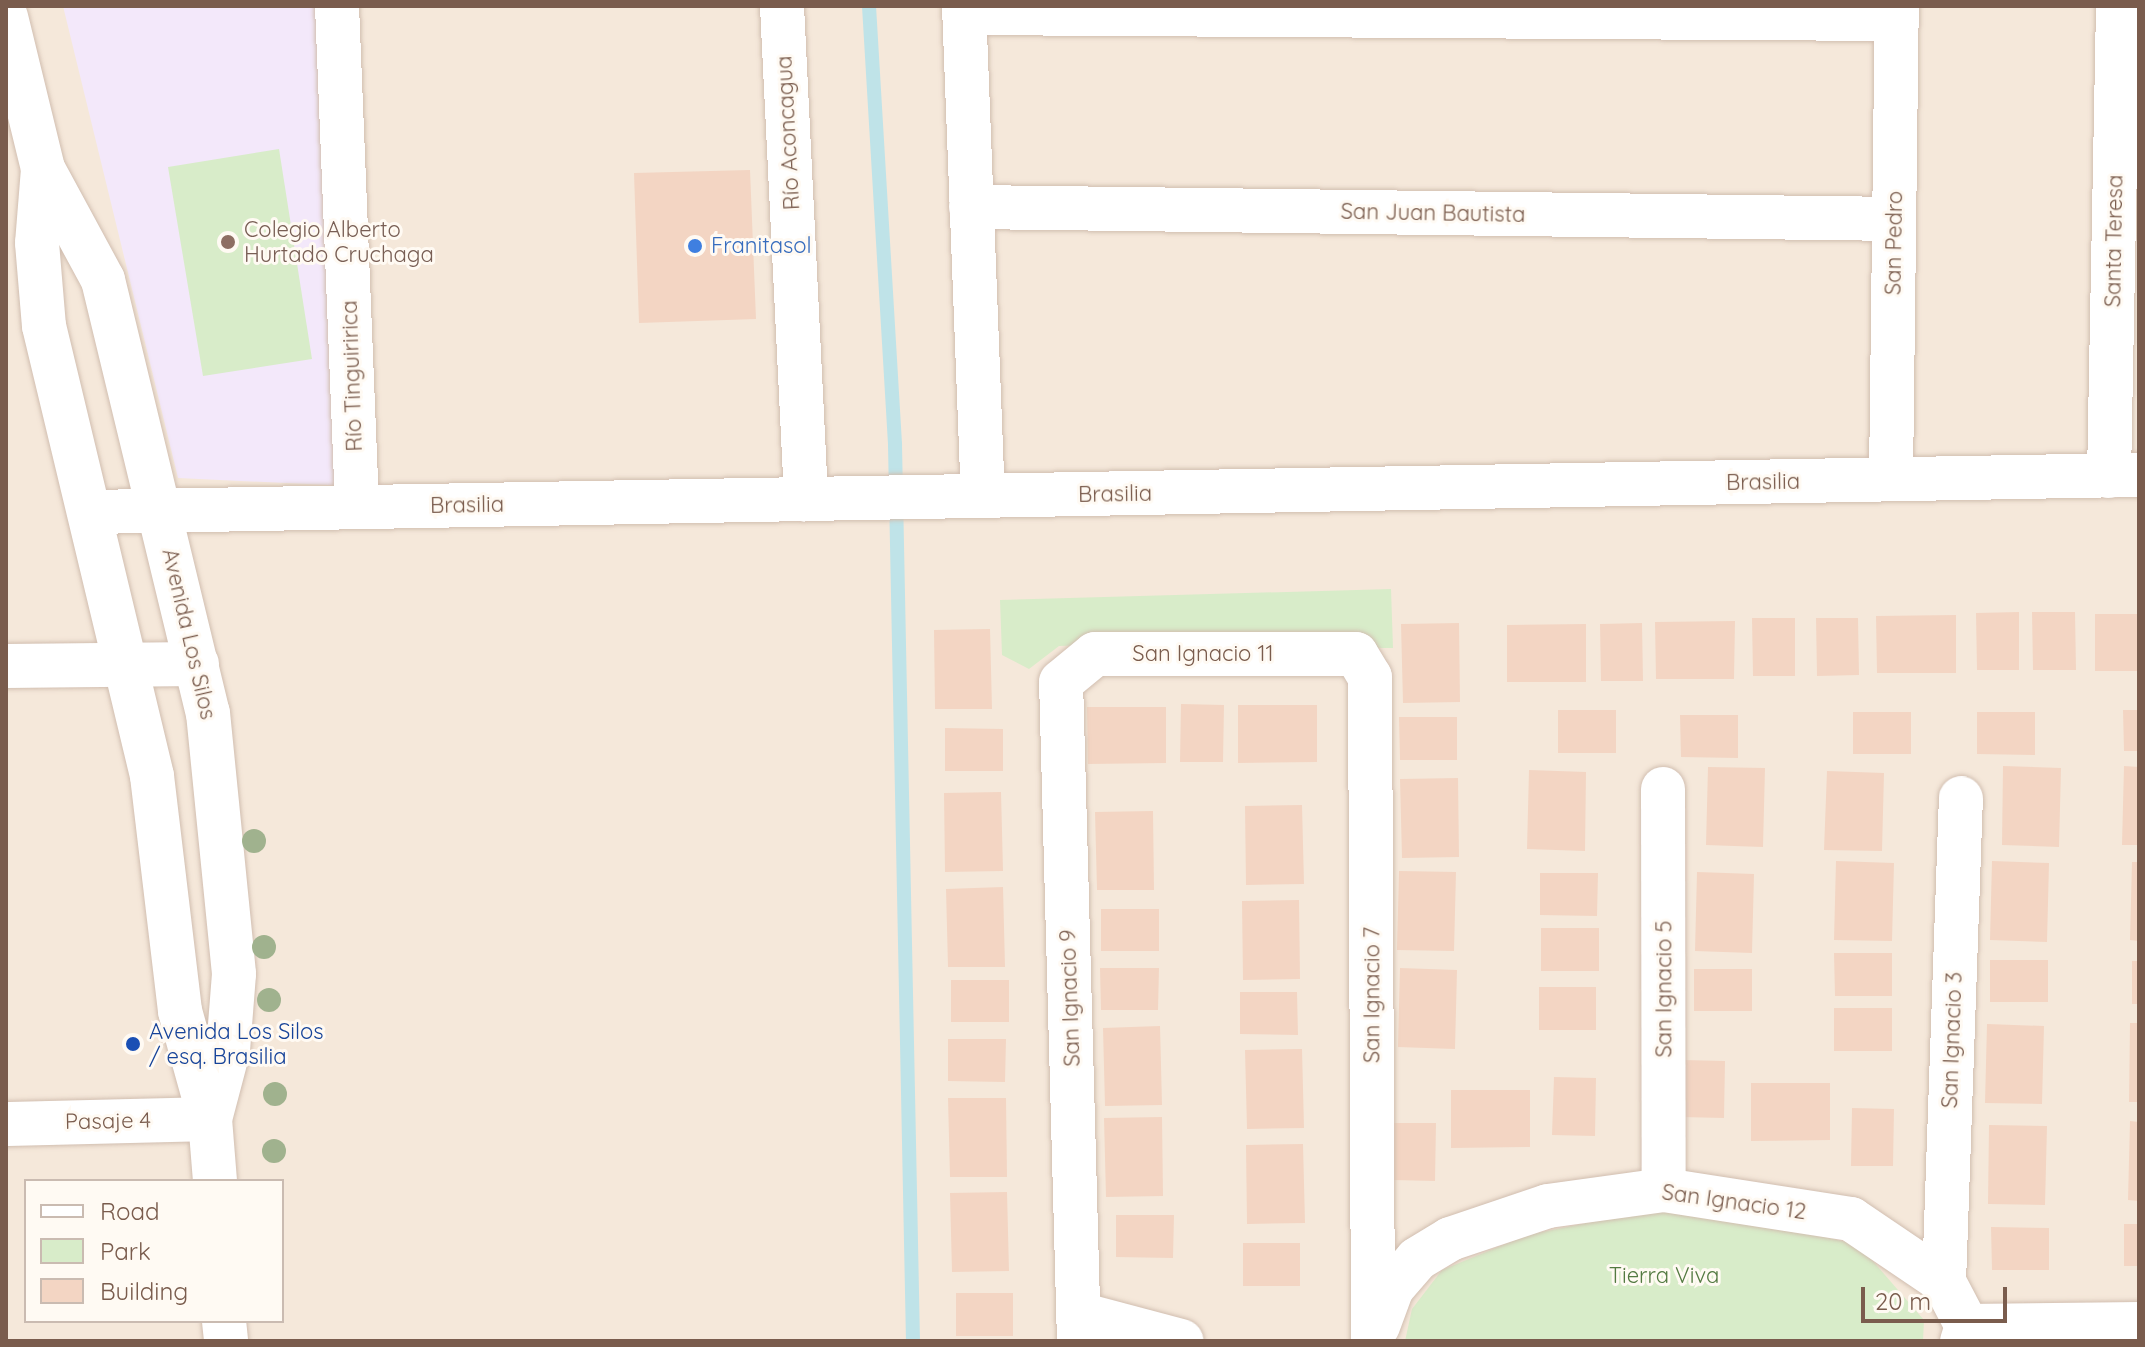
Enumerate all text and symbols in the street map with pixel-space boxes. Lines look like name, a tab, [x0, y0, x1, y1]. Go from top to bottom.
street label: Río Aconcagua	[771, 55, 805, 211]
street label: Santa Teresa	[2100, 175, 2128, 307]
street label: San Pedro	[1880, 191, 1908, 295]
street label: San Juan Bautista	[1340, 198, 1526, 228]
place label: Colegio Alberto Hurtado Cruchaga	[244, 216, 434, 268]
marker: Colegio Alberto Hurtado Cruchaga	[219, 233, 237, 251]
place label: Franitasol	[711, 233, 812, 259]
marker: Franitasol	[686, 237, 704, 255]
street label: Río Tinguiririca	[336, 300, 368, 452]
street label: Brasilia	[1726, 468, 1800, 496]
street label: Brasilia	[1078, 480, 1152, 508]
street label: Brasilia	[430, 491, 504, 519]
street label: Avenida Los Silos	[157, 546, 221, 722]
street label: San Ignacio 11	[1132, 641, 1274, 667]
street label: San Ignacio 5	[1651, 920, 1677, 1058]
street label: San Ignacio 7	[1359, 927, 1385, 1063]
street label: San Ignacio 9	[1054, 929, 1086, 1067]
street label: San Ignacio 3	[1936, 971, 1968, 1109]
place label: Avenida Los Silos / esq. Brasilia	[149, 1018, 324, 1070]
marker: Avenida Los Silos / esq. Brasilia	[124, 1035, 142, 1053]
street label: Pasaje 4	[65, 1107, 151, 1135]
legend	[24, 1179, 284, 1323]
street label: San Ignacio 12	[1660, 1179, 1808, 1225]
text: Road	[100, 1196, 160, 1226]
text: Park	[100, 1236, 151, 1266]
park label: Tierra Viva	[1609, 1263, 1719, 1289]
scale bar	[1865, 1271, 2011, 1321]
text: Building	[100, 1276, 188, 1306]
text: 20 m	[1875, 1286, 1931, 1316]

